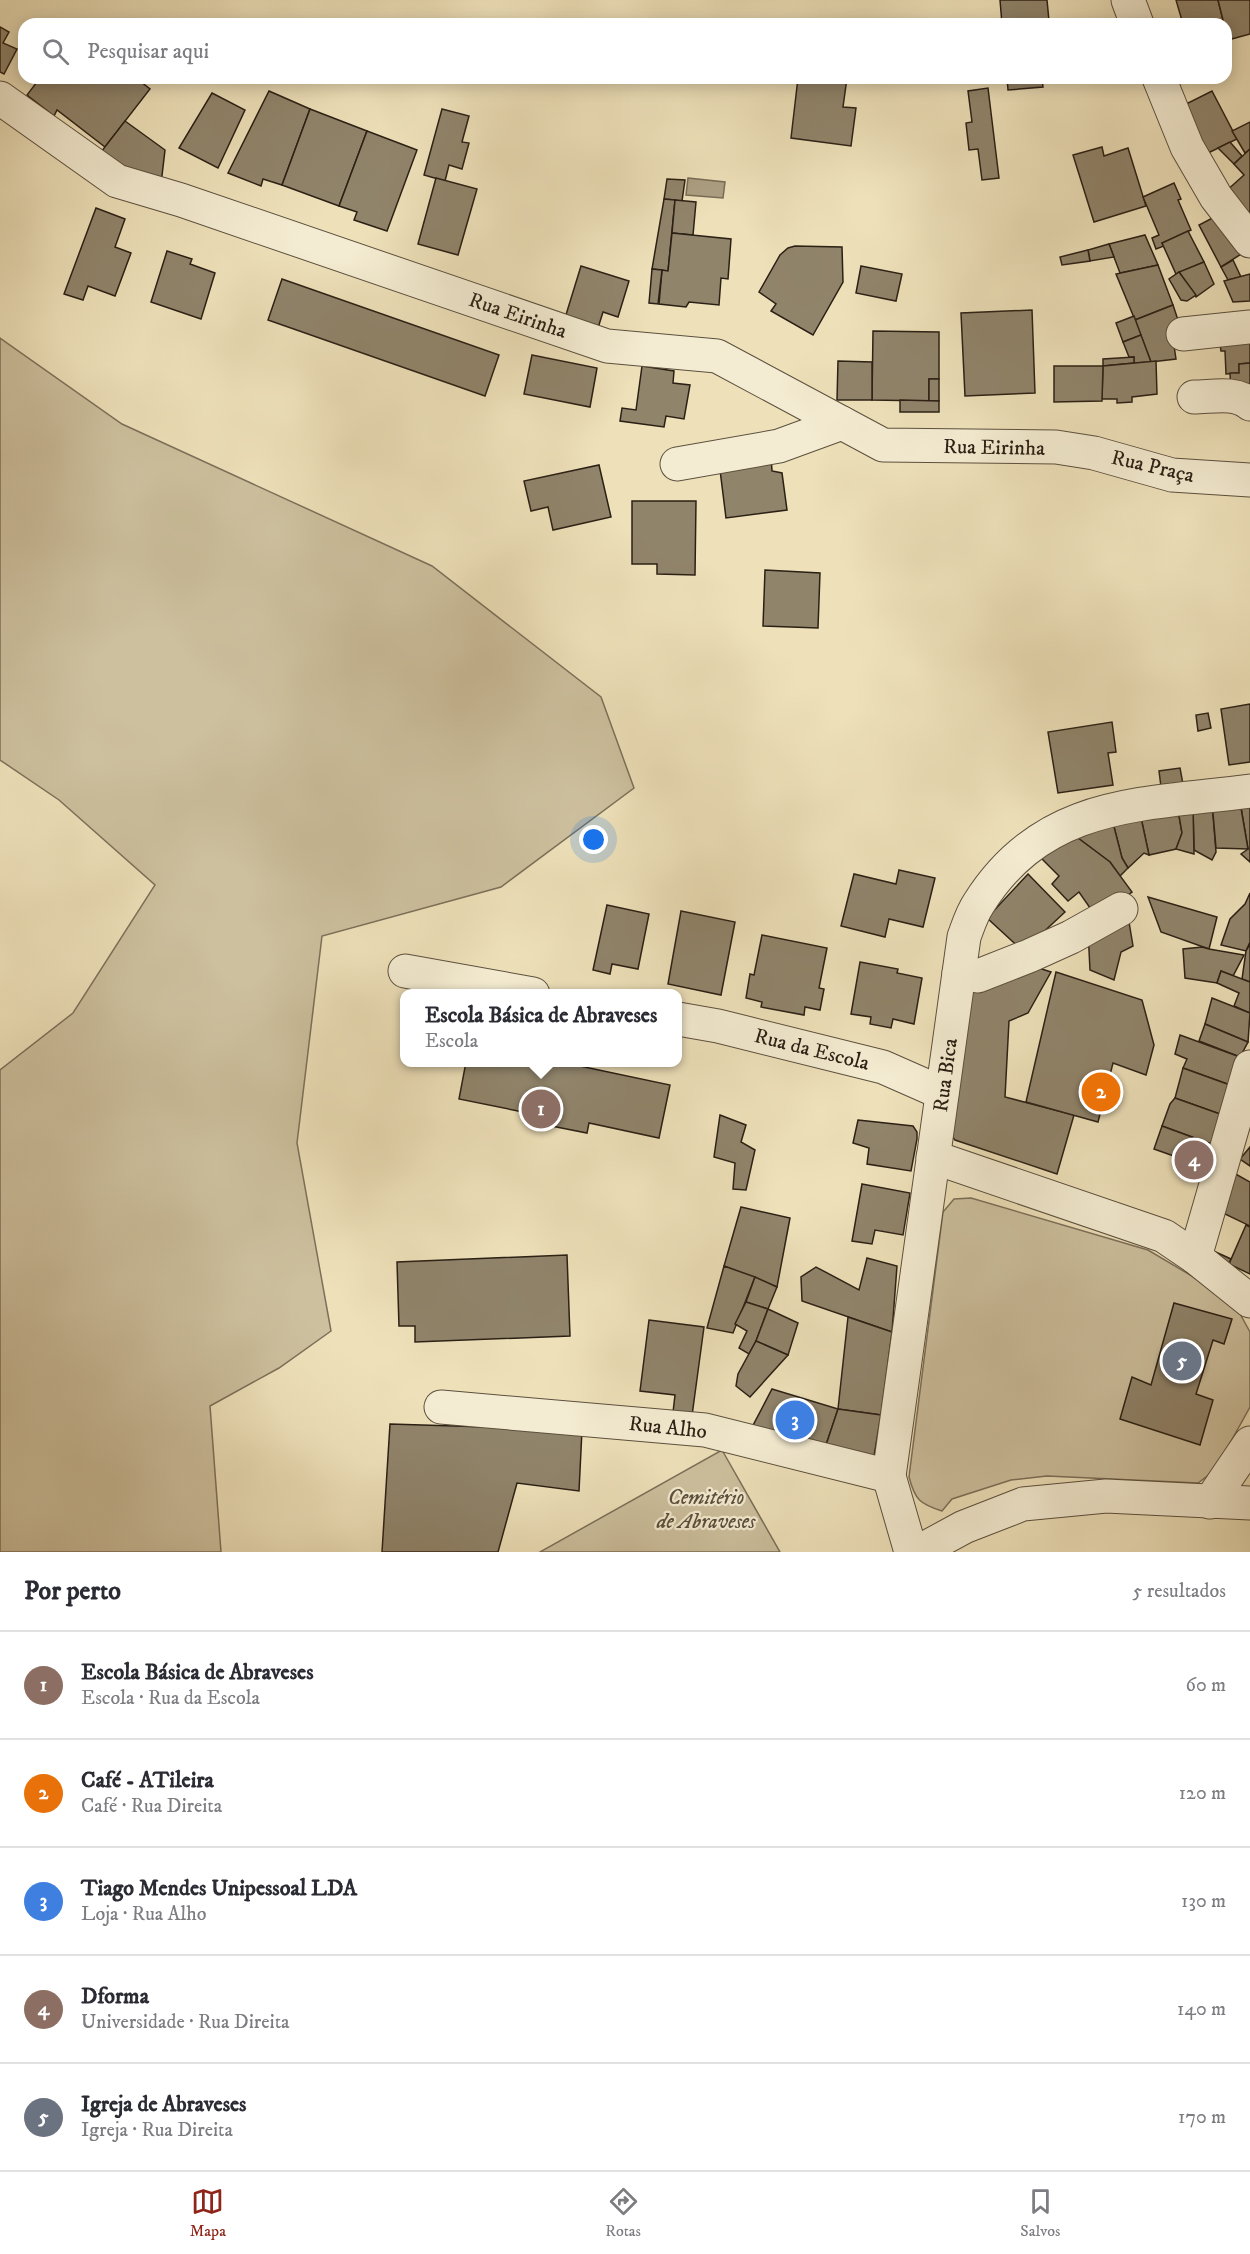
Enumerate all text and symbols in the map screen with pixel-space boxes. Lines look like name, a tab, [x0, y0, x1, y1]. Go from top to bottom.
search box	[18, 18, 1232, 84]
icon: search	[39, 35, 72, 68]
text: Pesquisar aqui	[87, 38, 209, 65]
street label: Rua Eirinha	[465, 287, 570, 345]
street label: Rua Eirinha	[943, 434, 1045, 462]
street label: Rua Praça	[1109, 445, 1197, 489]
your location	[579, 825, 608, 854]
popup	[400, 989, 682, 1067]
text: Escola Básica de Abraveses	[425, 1002, 657, 1029]
street label: Rua da Escola	[752, 1023, 872, 1077]
text: Escola	[425, 1029, 478, 1054]
street label: Rua Bica	[928, 1037, 964, 1114]
pin: 2	[1082, 1070, 1120, 1114]
pin: 1	[522, 1086, 560, 1132]
pin: 4	[1174, 1138, 1214, 1182]
pin: 5	[1162, 1338, 1202, 1384]
pin: 3	[776, 1398, 814, 1442]
street label: Rua Alho	[628, 1411, 708, 1445]
park label: Cemitério de Abraveses	[656, 1485, 756, 1535]
text: Por perto	[24, 1575, 121, 1608]
text: 5 resultados	[1132, 1579, 1226, 1604]
text: Escola Básica de Abraveses	[81, 1659, 314, 1686]
text: 1	[40, 1673, 47, 1698]
text: 60 m	[1186, 1673, 1226, 1698]
text: Escola · Rua da Escola	[81, 1686, 260, 1711]
text: Café - ATileira	[81, 1767, 214, 1794]
text: 2	[39, 1781, 48, 1806]
text: 120 m	[1179, 1781, 1226, 1806]
text: Café · Rua Direita	[81, 1794, 222, 1819]
text: Tiago Mendes Unipessoal LDA	[81, 1875, 357, 1902]
text: 3	[40, 1889, 47, 1914]
text: 130 m	[1181, 1889, 1226, 1914]
text: Loja · Rua Alho	[81, 1902, 206, 1927]
text: Dforma	[81, 1983, 149, 2010]
text: 4	[38, 1997, 49, 2022]
text: 140 m	[1177, 1997, 1226, 2022]
text: Universidade · Rua Direita	[81, 2010, 290, 2035]
text: Igreja de Abraveses	[81, 2091, 246, 2118]
text: 5	[39, 2105, 48, 2130]
text: 170 m	[1178, 2105, 1226, 2130]
text: Igreja · Rua Direita	[81, 2118, 233, 2143]
tab: Mapa	[190, 2185, 226, 2241]
tab: Rotas	[605, 2185, 641, 2241]
tab: Salvos	[1020, 2185, 1060, 2241]

